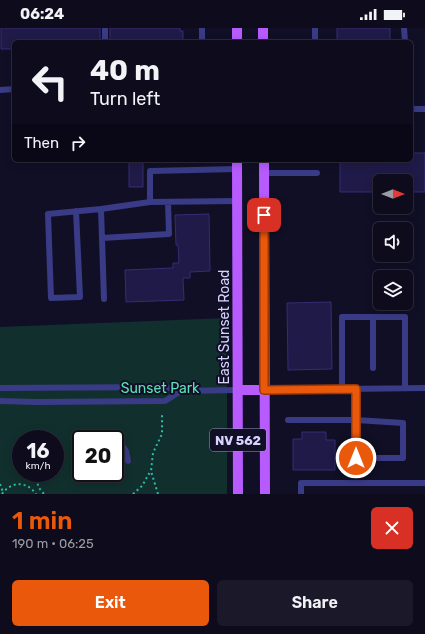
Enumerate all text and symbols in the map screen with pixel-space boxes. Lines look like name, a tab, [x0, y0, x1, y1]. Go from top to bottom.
text: 06:24	[20, 5, 64, 23]
text: 40 m	[90, 54, 160, 87]
icon: left	[24, 56, 76, 108]
text: Turn left	[90, 88, 160, 110]
icon: right	[67, 132, 89, 154]
text: Then	[24, 134, 59, 152]
north arrow	[373, 174, 413, 214]
map controls	[373, 174, 413, 310]
pin	[247, 198, 281, 232]
icon: arrive	[253, 204, 275, 226]
button: sound	[373, 222, 413, 262]
street label: East Sunset Road	[216, 270, 233, 384]
button: layers	[373, 270, 413, 310]
park label: Sunset Park	[121, 380, 200, 397]
road number: NV 562	[210, 429, 266, 451]
speed limit sign: 20	[72, 430, 124, 482]
position arrow	[335, 437, 377, 479]
text: 16	[27, 439, 49, 463]
text: km/h	[26, 460, 50, 472]
text: 1 min	[12, 507, 72, 535]
button: close	[371, 507, 413, 549]
text: 190 m · 06:25	[12, 536, 94, 551]
button: Exit	[12, 580, 209, 626]
button: Share	[217, 580, 413, 626]

